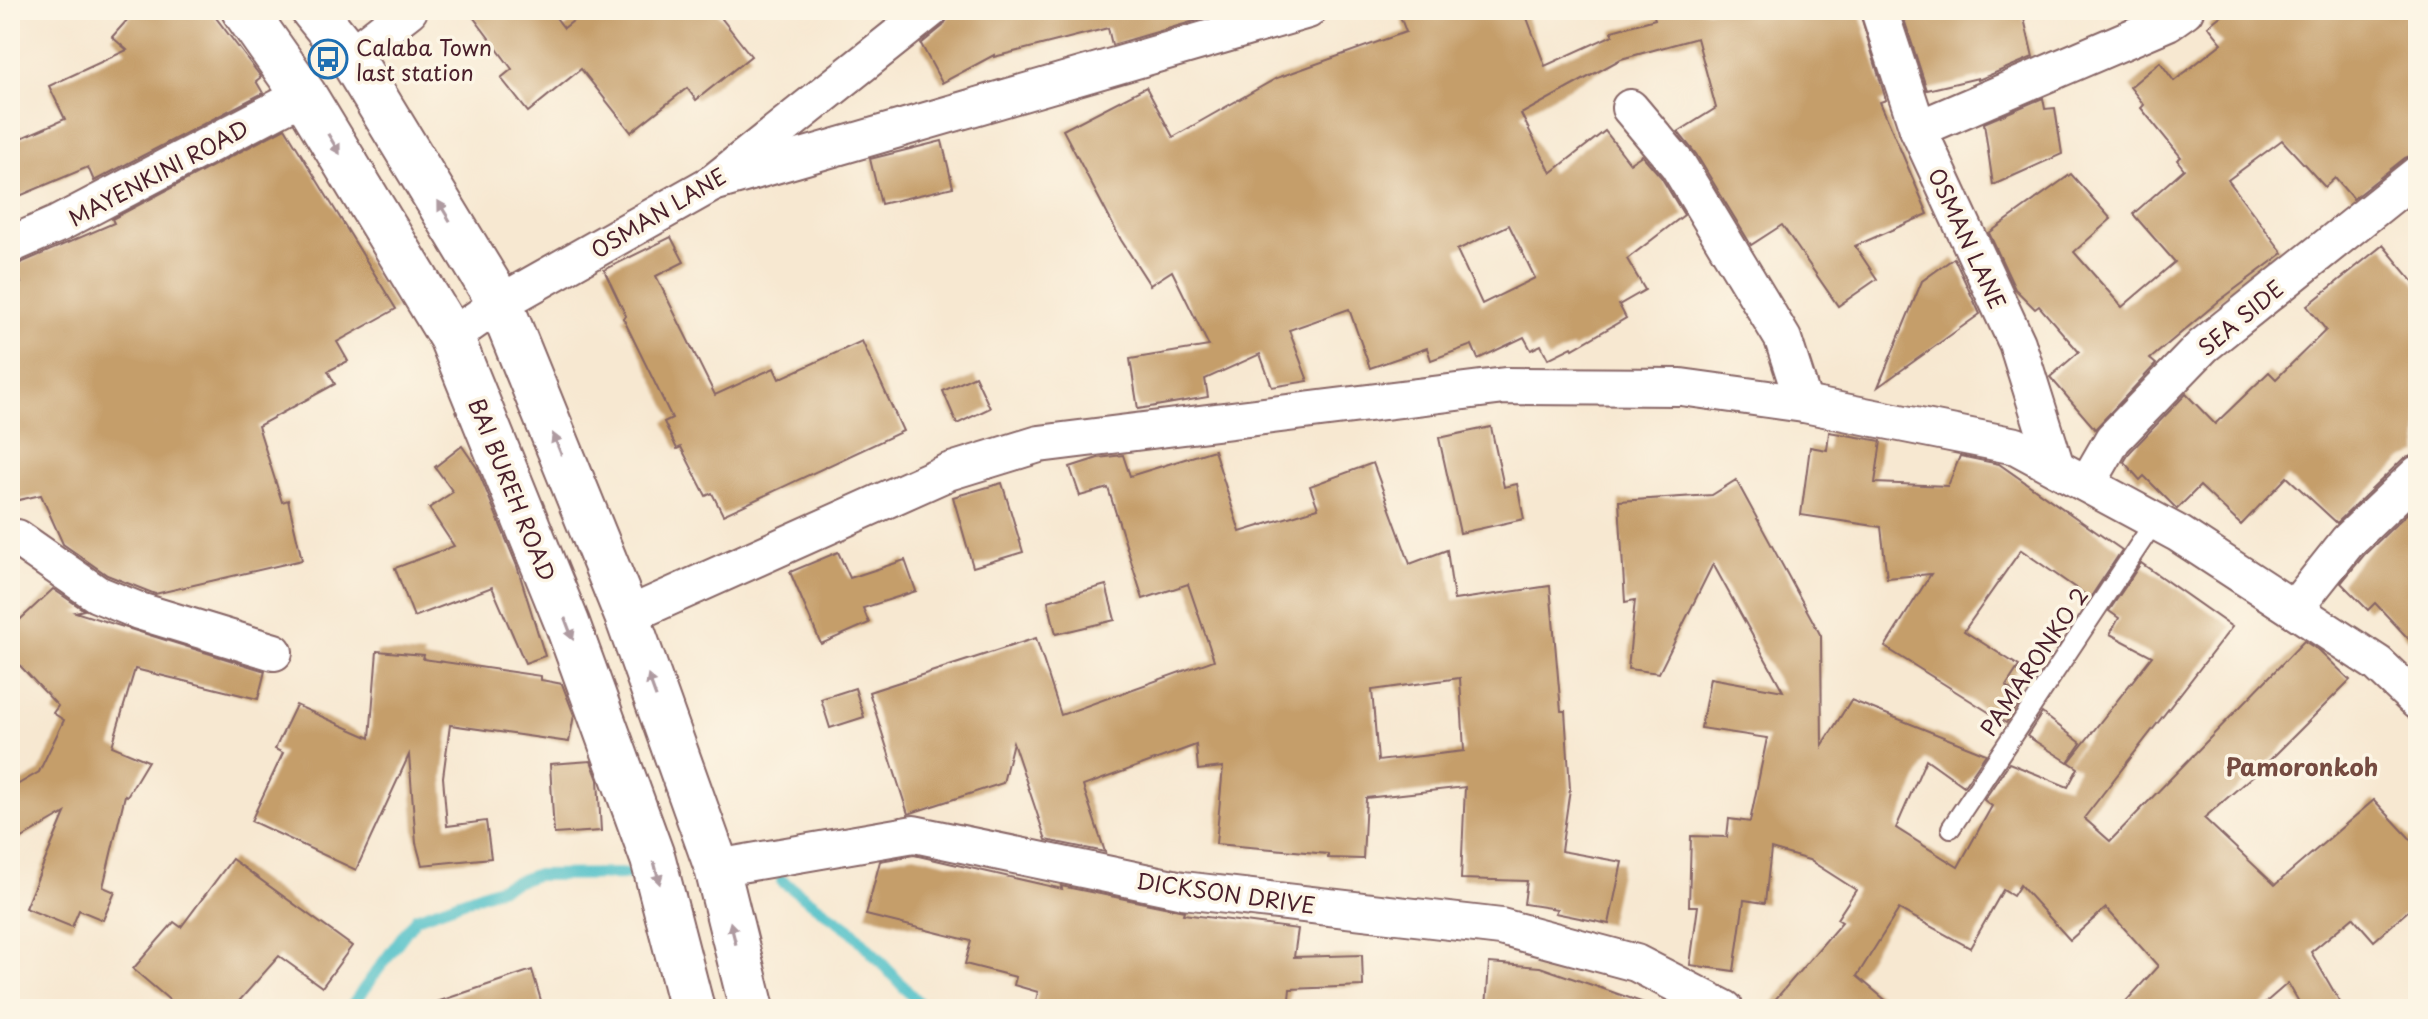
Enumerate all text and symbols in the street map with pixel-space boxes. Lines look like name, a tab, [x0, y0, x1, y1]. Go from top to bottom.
place label: Calaba Town last station	[356, 30, 492, 88]
bus stop icon: Calaba Town last station	[307, 38, 349, 80]
street label: MAYENKINI ROAD	[62, 111, 254, 233]
one-way arrow	[327, 133, 341, 155]
street label: OSMAN LANE	[584, 159, 732, 265]
street label: OSMAN LANE	[1921, 162, 2015, 314]
one-way arrow	[437, 200, 451, 222]
street label: SEA SIDE	[2190, 271, 2290, 363]
street label: BAI BUREH ROAD	[461, 393, 565, 585]
one-way arrow	[551, 432, 564, 456]
street label: PAMARONKO 2	[1971, 580, 2095, 742]
one-way arrow	[563, 617, 576, 641]
one-way arrow	[646, 674, 658, 698]
district label: Pamoronkoh	[2225, 748, 2379, 784]
one-way arrow	[652, 861, 664, 886]
street label: DICKSON DRIVE	[1134, 863, 1318, 921]
one-way arrow	[727, 921, 739, 946]

